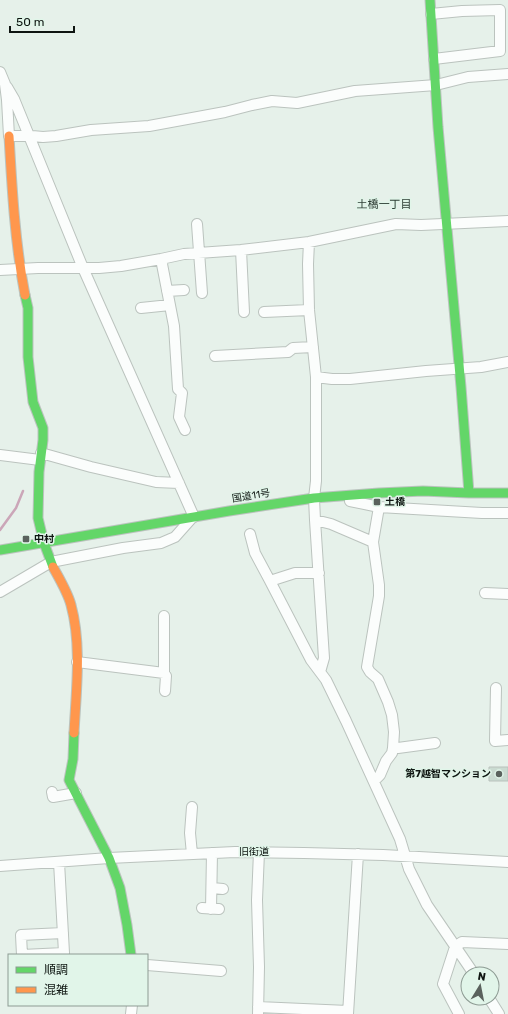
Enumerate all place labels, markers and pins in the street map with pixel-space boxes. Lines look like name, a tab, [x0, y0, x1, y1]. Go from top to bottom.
place label: 土橋	[385, 496, 405, 508]
marker: 土橋	[372, 497, 382, 507]
place label: 中村	[34, 533, 54, 545]
marker: 中村	[21, 534, 31, 544]
place label: 第7越智マンション	[405, 768, 491, 780]
marker: 第7越智マンション	[494, 769, 504, 779]

